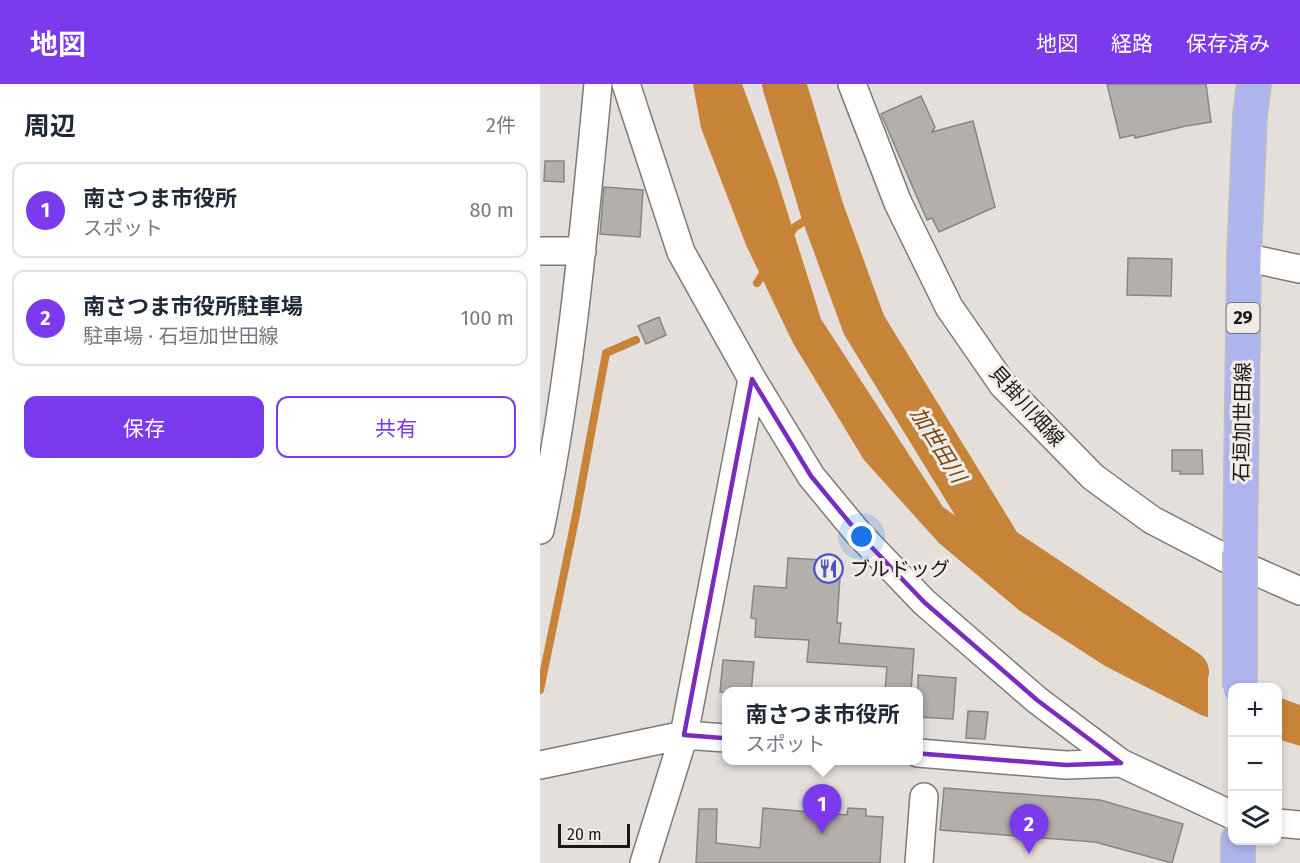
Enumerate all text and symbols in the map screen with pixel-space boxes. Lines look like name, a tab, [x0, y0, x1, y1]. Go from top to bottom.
text: 地図	[30, 28, 86, 61]
text: 地図	[1036, 31, 1078, 57]
text: 経路	[1111, 31, 1153, 57]
text: 保存済み	[1186, 31, 1270, 57]
text: 周辺	[24, 111, 76, 142]
text: 2件	[486, 113, 516, 137]
text: 南さつま市役所	[83, 185, 237, 212]
text: 1	[41, 198, 50, 222]
text: 80 m	[469, 198, 514, 222]
text: スポット	[83, 216, 163, 240]
text: 南さつま市役所駐車場	[83, 293, 303, 320]
road number: 29	[1226, 303, 1260, 333]
text: 2	[40, 306, 51, 330]
text: 100 m	[461, 306, 514, 330]
text: 駐車場 · 石垣加世田線	[83, 324, 278, 348]
street label: 貝掛川畑線	[985, 361, 1069, 451]
street label: 石垣加世田線	[1229, 362, 1255, 482]
button: 保存	[24, 396, 264, 458]
button: 共有	[276, 396, 516, 458]
water label: 加世田川	[905, 402, 972, 489]
your location	[847, 522, 876, 551]
restaurant icon: ブルドッグ	[813, 553, 845, 585]
place label: ブルドッグ	[850, 557, 950, 581]
map controls	[1228, 683, 1282, 845]
button: +	[1228, 683, 1282, 737]
popup	[722, 687, 923, 765]
text: 南さつま市役所	[745, 701, 900, 728]
text: スポット	[745, 732, 825, 756]
button: −	[1228, 737, 1282, 791]
pin: 1	[802, 784, 842, 834]
button: layers	[1228, 791, 1282, 845]
pin: 2	[1010, 804, 1048, 854]
scale bar	[558, 821, 630, 848]
text: 20 m	[567, 825, 602, 844]

